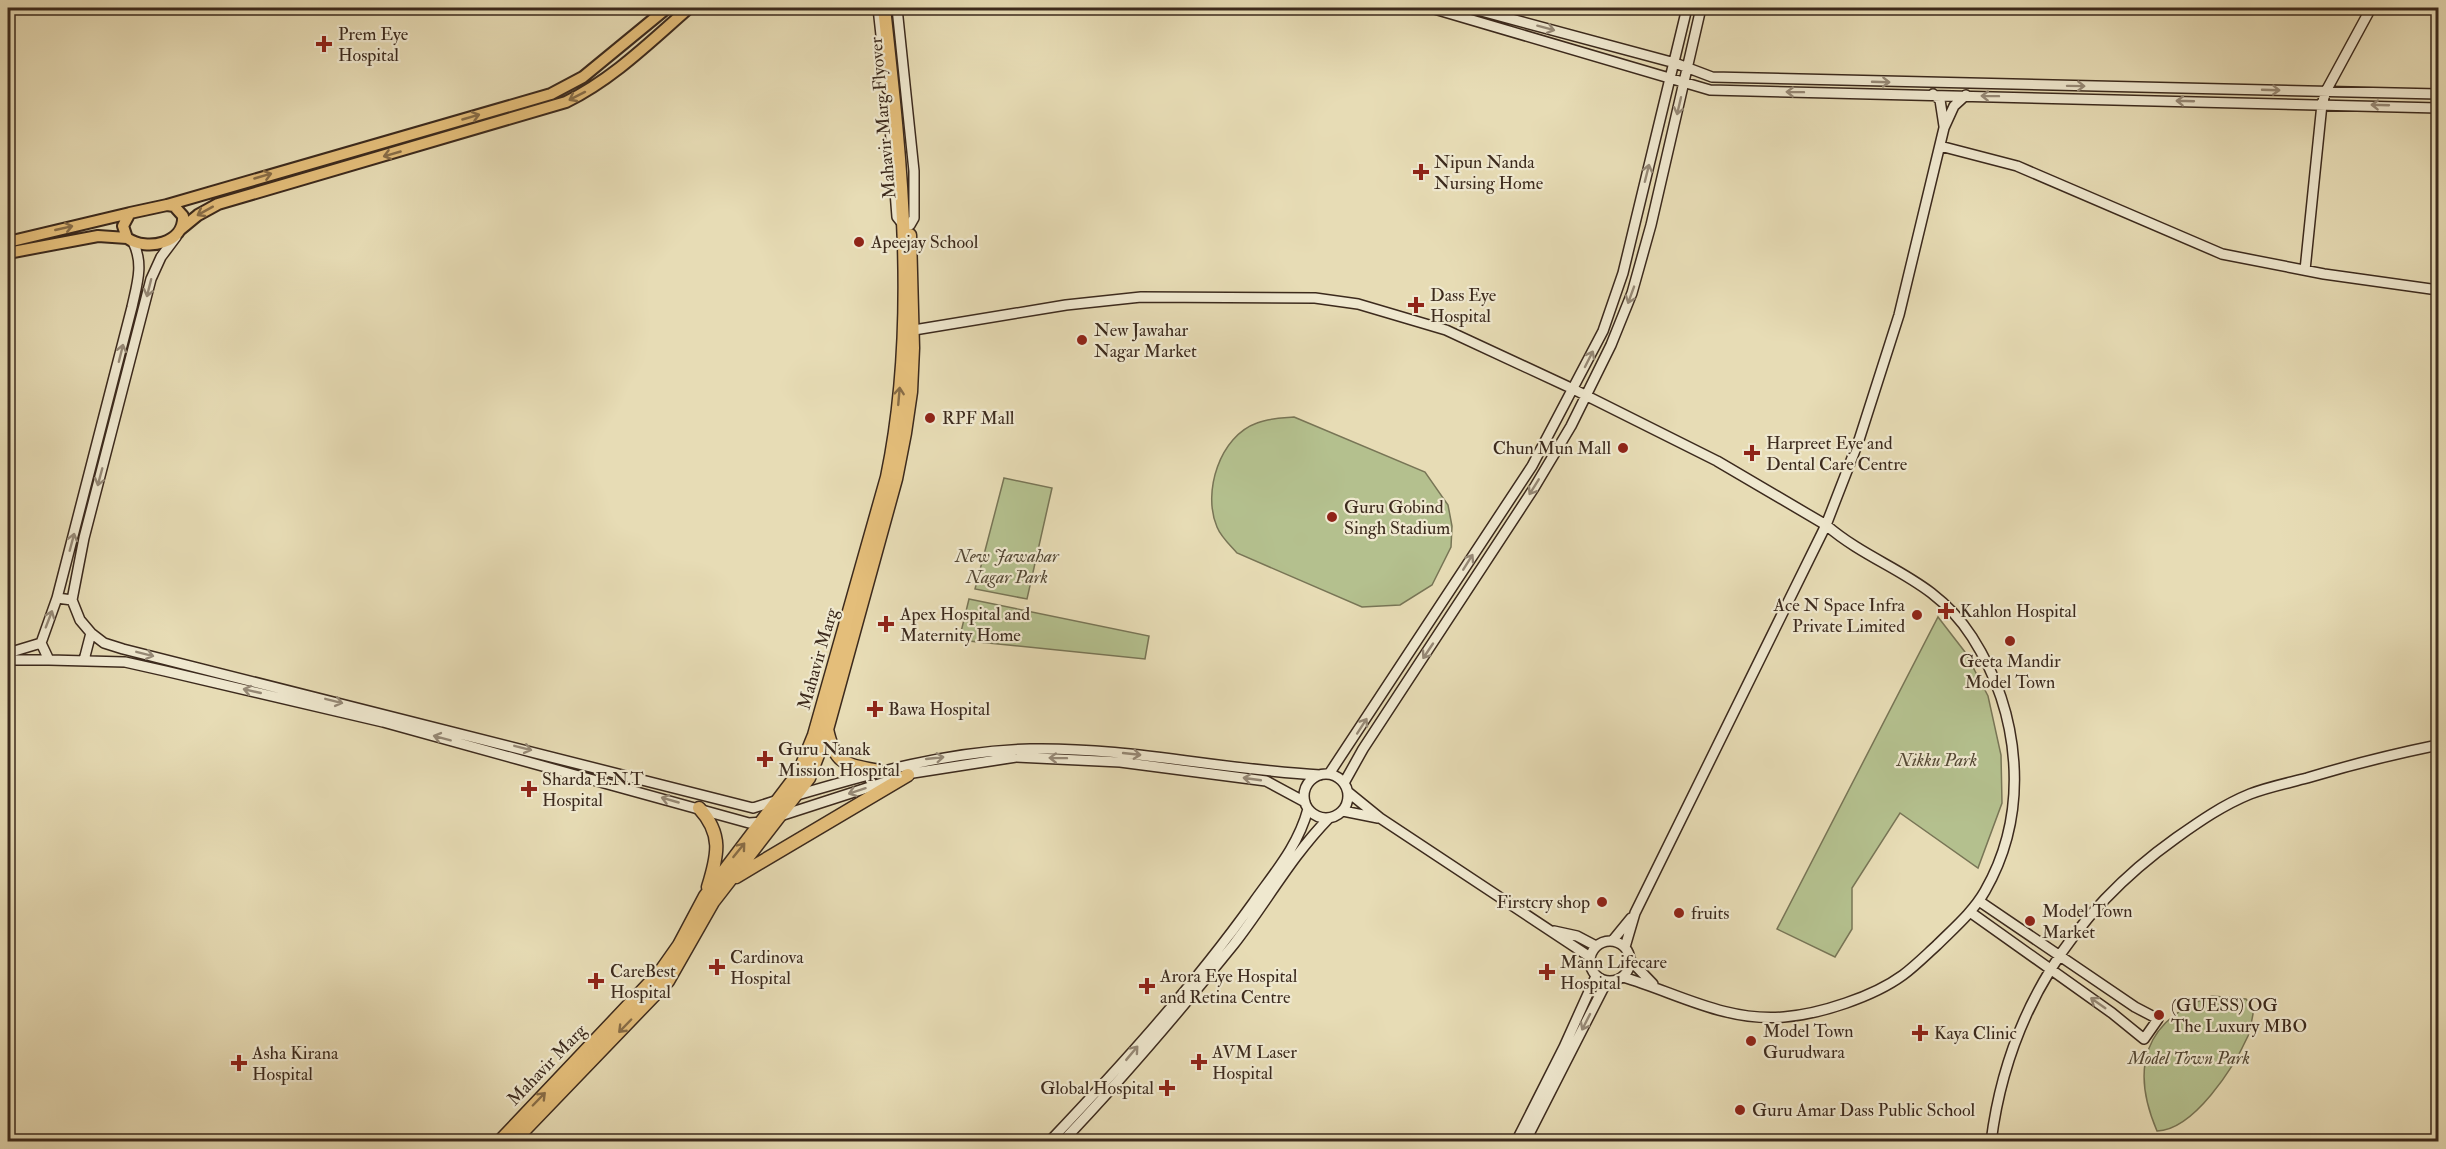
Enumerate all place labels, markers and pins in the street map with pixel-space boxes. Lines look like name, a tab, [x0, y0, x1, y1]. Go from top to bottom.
place label: Prem Eye Hospital	[338, 23, 409, 67]
marker: Prem Eye Hospital	[315, 35, 333, 53]
place label: Nipun Nanda Nursing Home	[1434, 151, 1544, 195]
marker: Nipun Nanda Nursing Home	[1412, 163, 1430, 181]
place label: Apeejay School	[870, 231, 979, 254]
marker: Apeejay School	[852, 235, 866, 249]
place label: Dass Eye Hospital	[1430, 284, 1497, 328]
marker: Dass Eye Hospital	[1407, 296, 1425, 314]
place label: New Jawahar Nagar Market	[1094, 319, 1197, 363]
marker: New Jawahar Nagar Market	[1075, 333, 1089, 347]
place label: RPF Mall	[942, 407, 1015, 430]
marker: RPF Mall	[923, 411, 937, 425]
place label: Harpreet Eye and Dental Care Centre	[1766, 432, 1908, 476]
place label: Chun Mun Mall	[1493, 437, 1611, 460]
marker: Chun Mun Mall	[1616, 441, 1630, 455]
marker: Harpreet Eye and Dental Care Centre	[1743, 444, 1761, 462]
place label: Guru Gobind Singh Stadium	[1344, 496, 1450, 540]
marker: Guru Gobind Singh Stadium	[1325, 510, 1339, 524]
place label: Ace N Space Infra Private Limited	[1773, 594, 1906, 638]
place label: Kahlon Hospital	[1960, 600, 2077, 623]
marker: Kahlon Hospital	[1937, 602, 1955, 620]
place label: Apex Hospital and Maternity Home	[899, 603, 1030, 647]
marker: Ace N Space Infra Private Limited	[1910, 608, 1924, 622]
marker: Apex Hospital and Maternity Home	[877, 615, 895, 633]
marker: Geeta Mandir Model Town	[2003, 634, 2017, 648]
place label: Geeta Mandir Model Town	[1959, 650, 2061, 694]
place label: Bawa Hospital	[888, 698, 991, 721]
marker: Bawa Hospital	[866, 700, 884, 718]
place label: Guru Nanak Mission Hospital	[778, 738, 900, 782]
marker: Guru Nanak Mission Hospital	[756, 750, 774, 768]
place label: Sharda E.N.T Hospital	[542, 768, 644, 812]
marker: Sharda E.N.T Hospital	[520, 780, 538, 798]
place label: Firstcry shop	[1496, 891, 1590, 914]
marker: Firstcry shop	[1595, 895, 1609, 909]
place label: Model Town Market	[2042, 900, 2133, 944]
place label: fruits	[1691, 902, 1730, 925]
marker: fruits	[1672, 906, 1686, 920]
marker: Model Town Market	[2023, 914, 2037, 928]
place label: Cardinova Hospital	[730, 946, 804, 990]
place label: Mann Lifecare Hospital	[1560, 951, 1667, 995]
marker: Cardinova Hospital	[708, 958, 726, 976]
place label: CareBest Hospital	[610, 960, 676, 1004]
marker: Mann Lifecare Hospital	[1538, 963, 1556, 981]
place label: Arora Eye Hospital and Retina Centre	[1159, 965, 1298, 1009]
marker: CareBest Hospital	[587, 972, 605, 990]
marker: Arora Eye Hospital and Retina Centre	[1138, 977, 1156, 995]
place label: (GUESS) OG The Luxury MBO	[2171, 994, 2307, 1038]
marker: (GUESS) OG The Luxury MBO	[2152, 1008, 2166, 1022]
place label: Model Town Gurudwara	[1763, 1020, 1854, 1064]
place label: Kaya Clinic	[1934, 1022, 2017, 1045]
marker: Kaya Clinic	[1911, 1024, 1929, 1042]
marker: Model Town Gurudwara	[1744, 1034, 1758, 1048]
place label: AVM Laser Hospital	[1211, 1041, 1297, 1085]
place label: Asha Kirana Hospital	[251, 1042, 339, 1086]
marker: AVM Laser Hospital	[1190, 1053, 1208, 1071]
marker: Asha Kirana Hospital	[230, 1054, 248, 1072]
place label: Global Hospital	[1040, 1077, 1154, 1100]
marker: Global Hospital	[1158, 1079, 1176, 1097]
place label: Guru Amar Dass Public School	[1752, 1099, 1976, 1122]
marker: Guru Amar Dass Public School	[1733, 1103, 1747, 1117]

